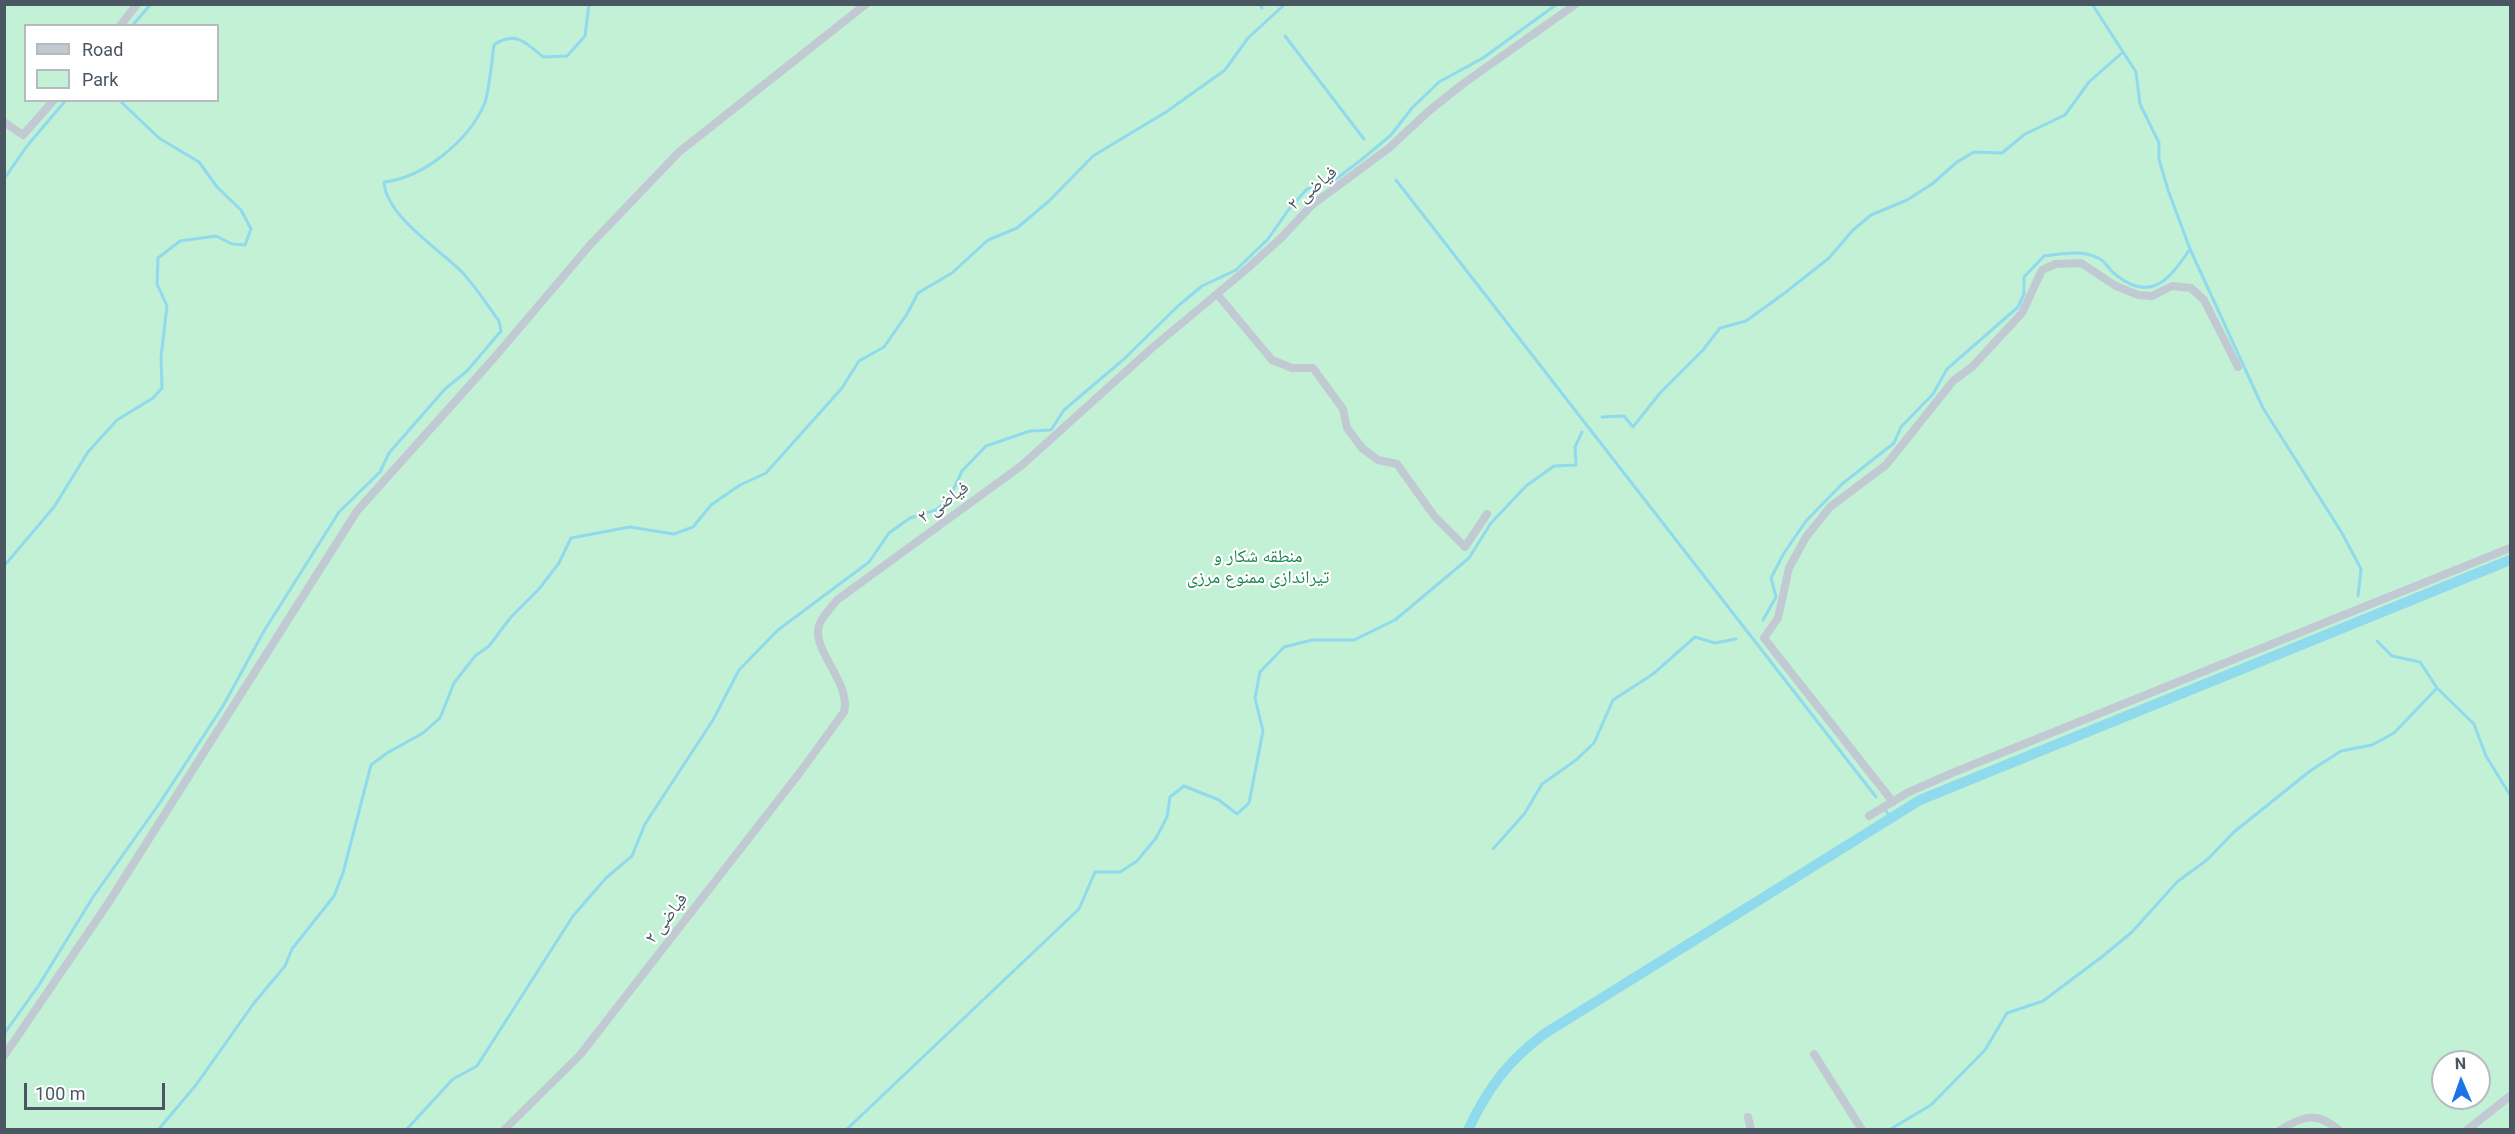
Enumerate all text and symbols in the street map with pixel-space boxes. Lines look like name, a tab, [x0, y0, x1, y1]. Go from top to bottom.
legend	[24, 24, 219, 102]
text: Road	[82, 39, 123, 60]
text: Park	[82, 69, 118, 90]
street label: فیاضی ۲	[1284, 162, 1342, 216]
street label: فیاضی ۲	[914, 477, 974, 529]
park label: منطقه شکار و تیراندازی ممنوع مرزی	[1187, 546, 1329, 588]
street label: فیاضی ۲	[641, 889, 693, 949]
north arrow	[2431, 1050, 2491, 1110]
text: N	[2454, 1054, 2466, 1073]
scale bar	[27, 1071, 168, 1109]
text: 100 m	[35, 1083, 86, 1104]

